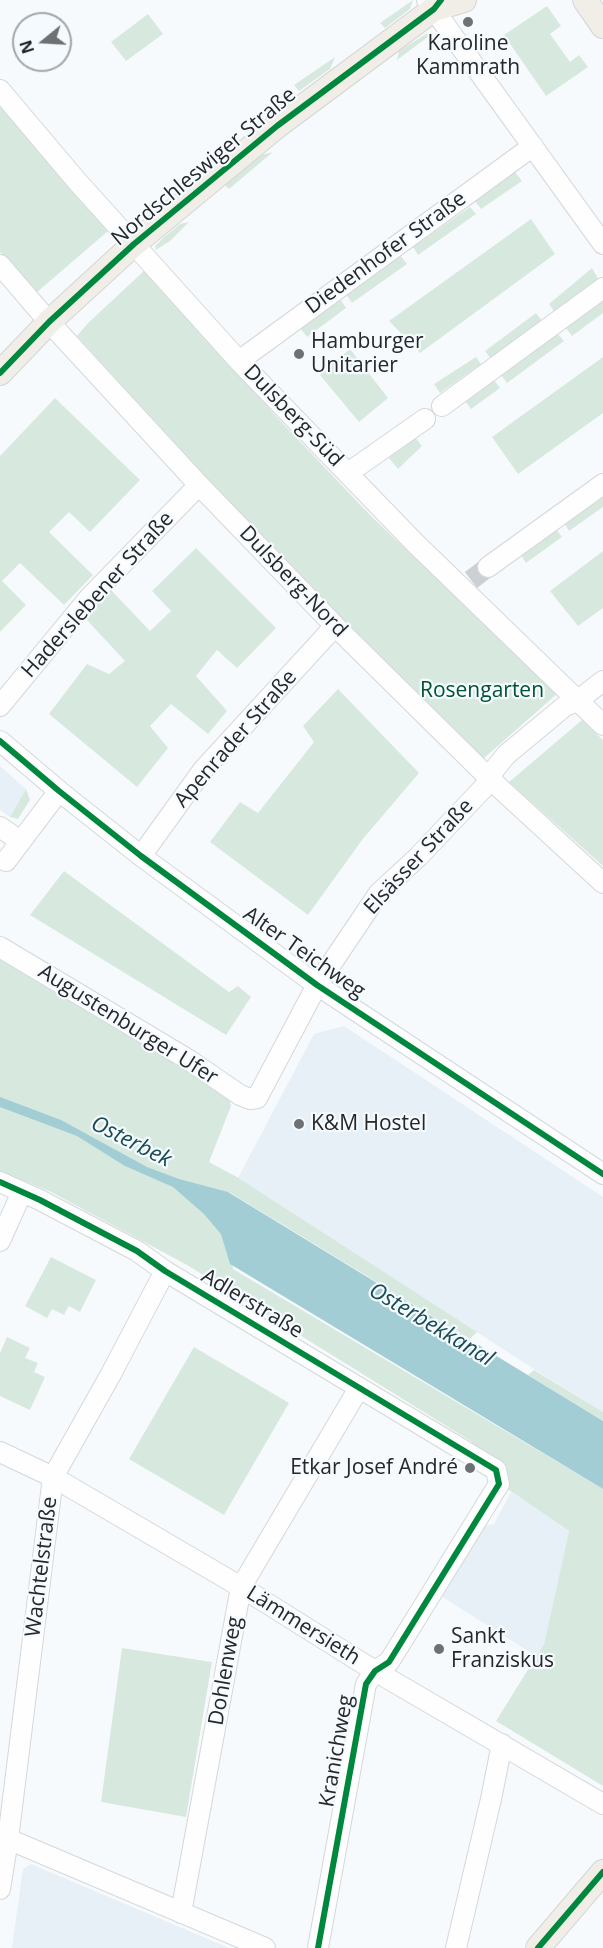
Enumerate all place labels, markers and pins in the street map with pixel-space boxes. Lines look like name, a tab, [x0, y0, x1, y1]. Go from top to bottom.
marker: Karoline Kammrath	[461, 15, 475, 29]
place label: Karoline Kammrath	[416, 31, 520, 81]
place label: Hamburger Unitarier	[311, 329, 424, 379]
marker: Hamburger Unitarier	[292, 347, 306, 361]
place label: K&M Hostel	[311, 1111, 426, 1137]
marker: K&M Hostel	[292, 1117, 306, 1131]
place label: Etkar Josef André	[290, 1455, 458, 1481]
marker: Etkar Josef André	[463, 1461, 477, 1475]
place label: Sankt Franziskus	[451, 1624, 554, 1674]
marker: Sankt Franziskus	[432, 1642, 446, 1656]

